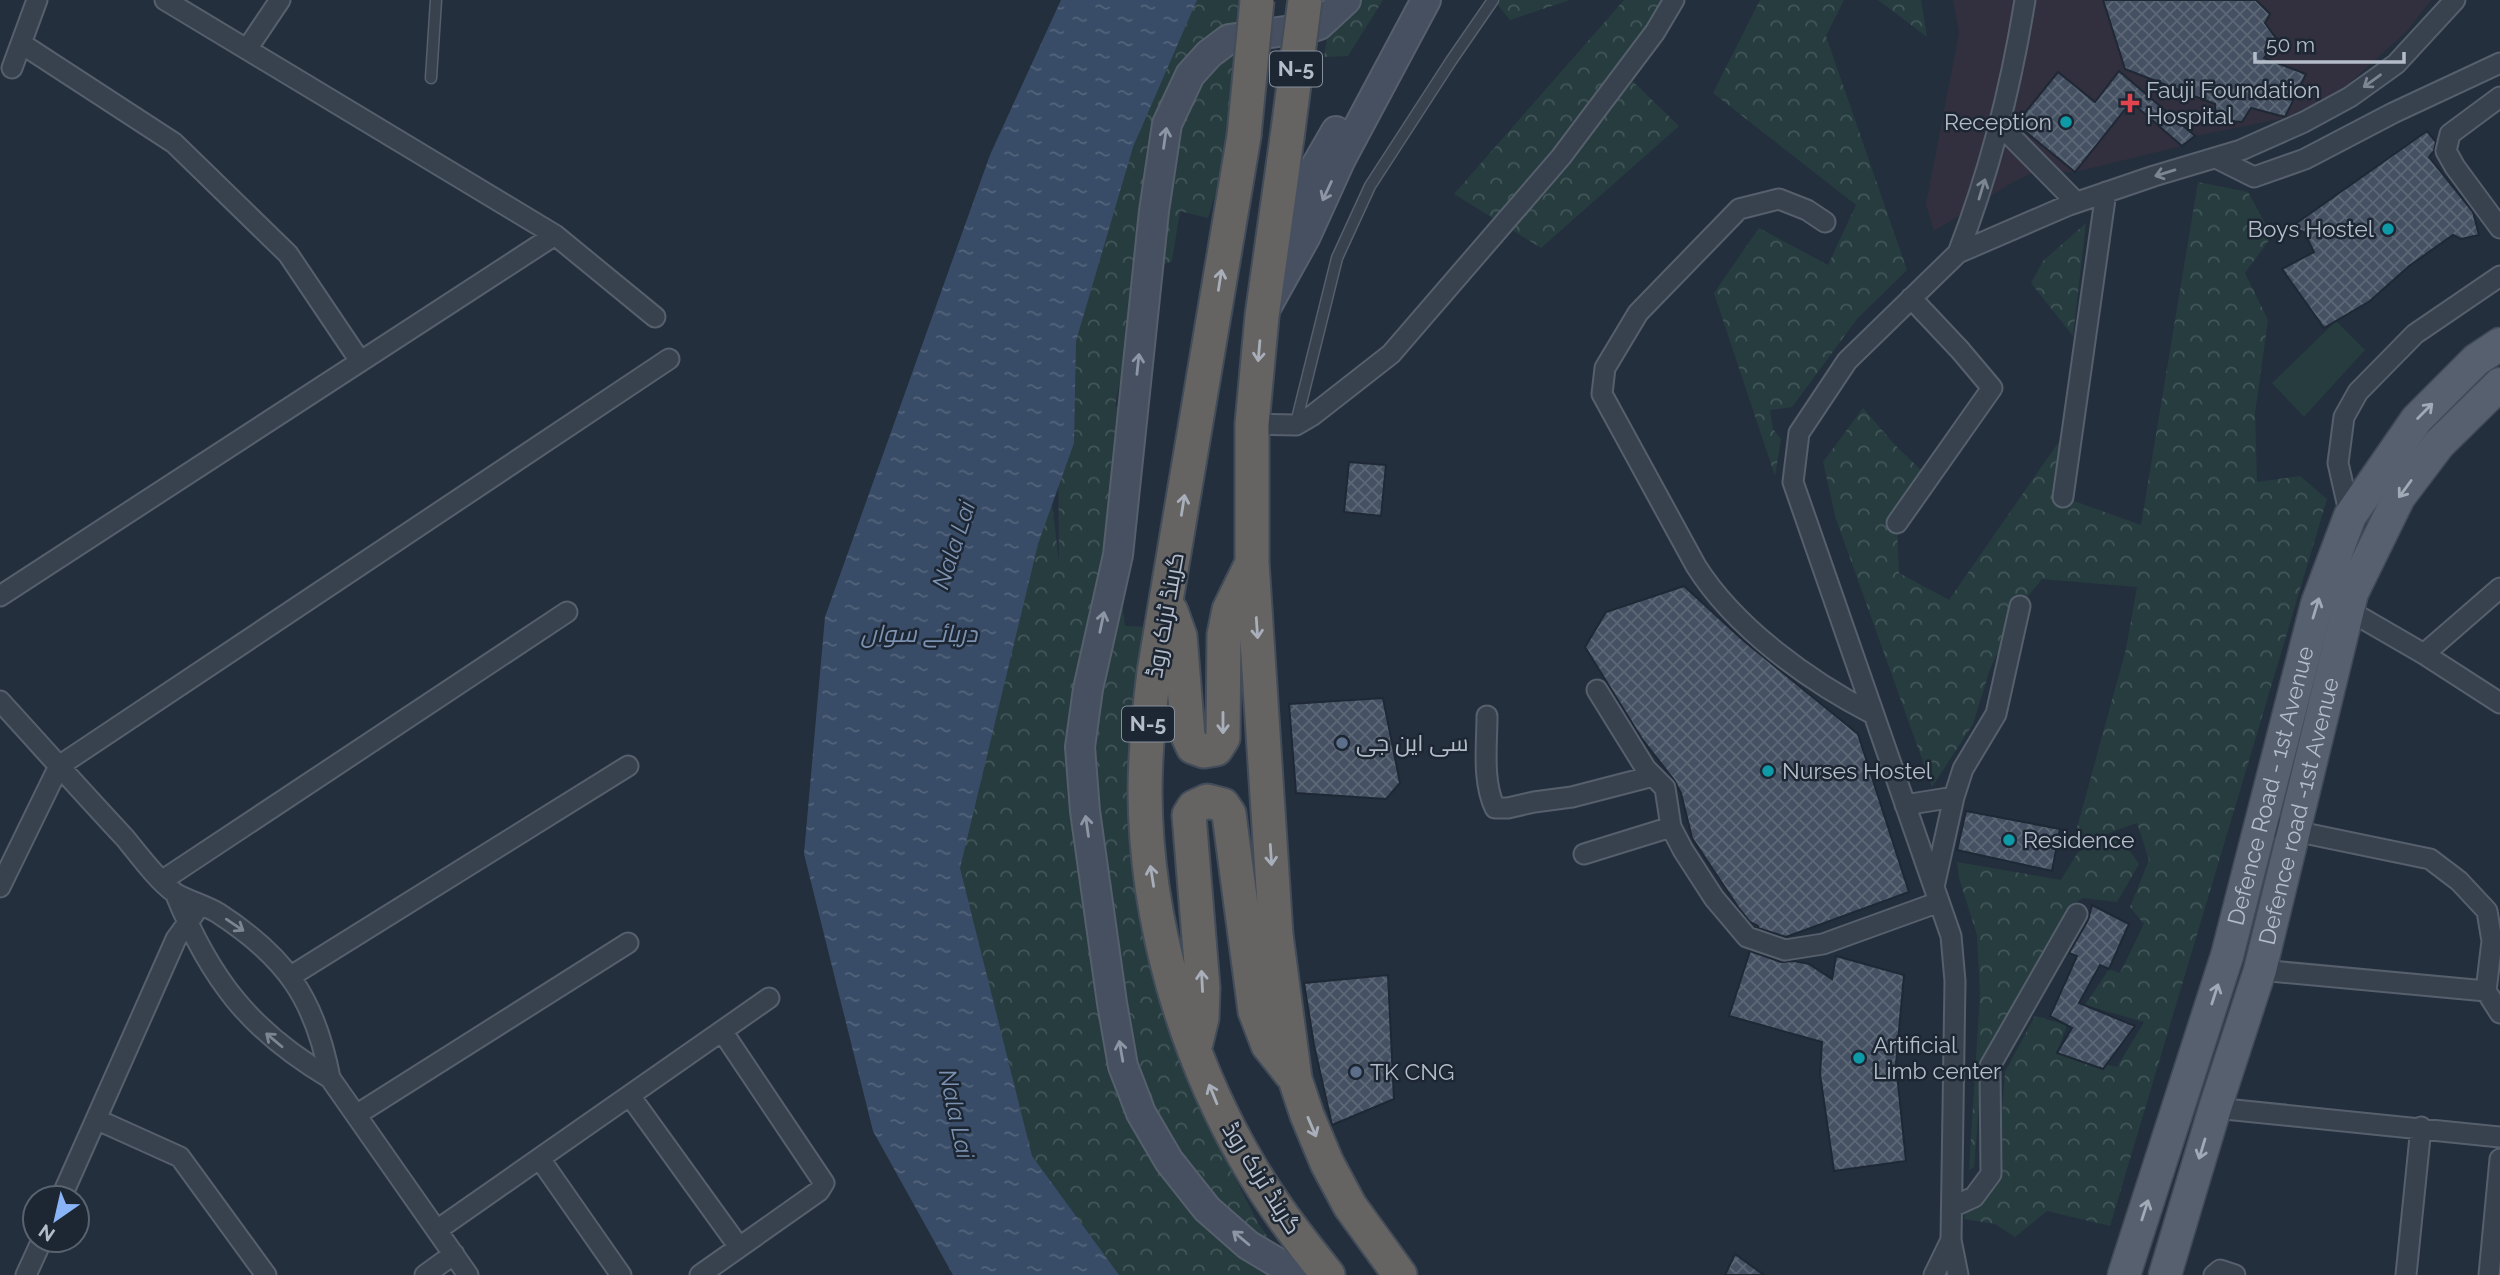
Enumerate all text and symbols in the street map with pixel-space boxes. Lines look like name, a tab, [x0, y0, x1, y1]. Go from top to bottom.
scale bar	[2255, 21, 2404, 65]
text: 50 m	[2266, 32, 2315, 57]
road number: N-5	[1270, 52, 1322, 86]
one-way arrow	[2363, 74, 2382, 89]
place label: Fauji Foundation Hospital	[2146, 76, 2320, 129]
marker: Fauji Foundation Hospital	[2120, 93, 2140, 113]
place label: Reception	[1944, 108, 2052, 135]
marker: Reception	[2058, 114, 2074, 130]
one-way arrow	[1158, 127, 1171, 150]
one-way arrow	[2154, 167, 2176, 180]
one-way arrow	[1976, 179, 1989, 201]
one-way arrow	[1319, 180, 1333, 201]
place label: Boys Hostel	[2247, 215, 2375, 242]
marker: Boys Hostel	[2380, 221, 2396, 237]
one-way arrow	[1214, 269, 1227, 292]
one-way arrow	[1252, 340, 1265, 362]
one-way arrow	[1131, 353, 1144, 375]
one-way arrow	[2417, 402, 2434, 419]
one-way arrow	[2398, 479, 2412, 498]
one-way arrow	[1177, 494, 1190, 516]
water label: Nala Lai	[926, 496, 982, 593]
street label: گرینڈ ٹرنک روڈ	[1140, 550, 1189, 680]
one-way arrow	[2311, 597, 2324, 619]
one-way arrow	[1096, 611, 1110, 634]
one-way arrow	[1250, 616, 1263, 639]
water label: دریائے سواں	[861, 619, 979, 648]
street label: Defence Road - 1st Avenue	[2221, 643, 2319, 928]
street label: Defence road -1st Avenue	[2253, 675, 2344, 947]
road number: N-5	[1122, 706, 1174, 742]
one-way arrow	[1216, 711, 1230, 734]
place label: سی این جی	[1356, 729, 1469, 757]
marker: سی این جی	[1334, 735, 1350, 751]
place label: Nurses Hostel	[1782, 757, 1933, 784]
marker: Nurses Hostel	[1760, 763, 1776, 779]
one-way arrow	[1081, 815, 1094, 838]
place label: Residence	[2023, 826, 2135, 853]
marker: Residence	[2001, 832, 2017, 848]
one-way arrow	[1265, 843, 1278, 866]
one-way arrow	[1145, 865, 1158, 888]
one-way arrow	[225, 918, 244, 932]
one-way arrow	[1195, 970, 1208, 993]
one-way arrow	[2210, 983, 2222, 1005]
place label: Artificial Limb center	[1873, 1031, 2001, 1084]
one-way arrow	[265, 1032, 283, 1048]
one-way arrow	[1113, 1040, 1127, 1063]
marker: Artificial Limb center	[1851, 1050, 1867, 1066]
place label: TK CNG	[1370, 1058, 1454, 1085]
marker: TK CNG	[1348, 1064, 1364, 1080]
water label: Nala Lai	[933, 1066, 980, 1162]
one-way arrow	[1206, 1084, 1219, 1105]
one-way arrow	[1306, 1115, 1319, 1137]
street label: گرینڈ ٹرنک روڈ	[1217, 1117, 1308, 1239]
one-way arrow	[2195, 1138, 2208, 1160]
north arrow	[21, 1184, 91, 1254]
one-way arrow	[2139, 1199, 2152, 1221]
text: N	[34, 1220, 59, 1246]
one-way arrow	[1233, 1230, 1251, 1246]

